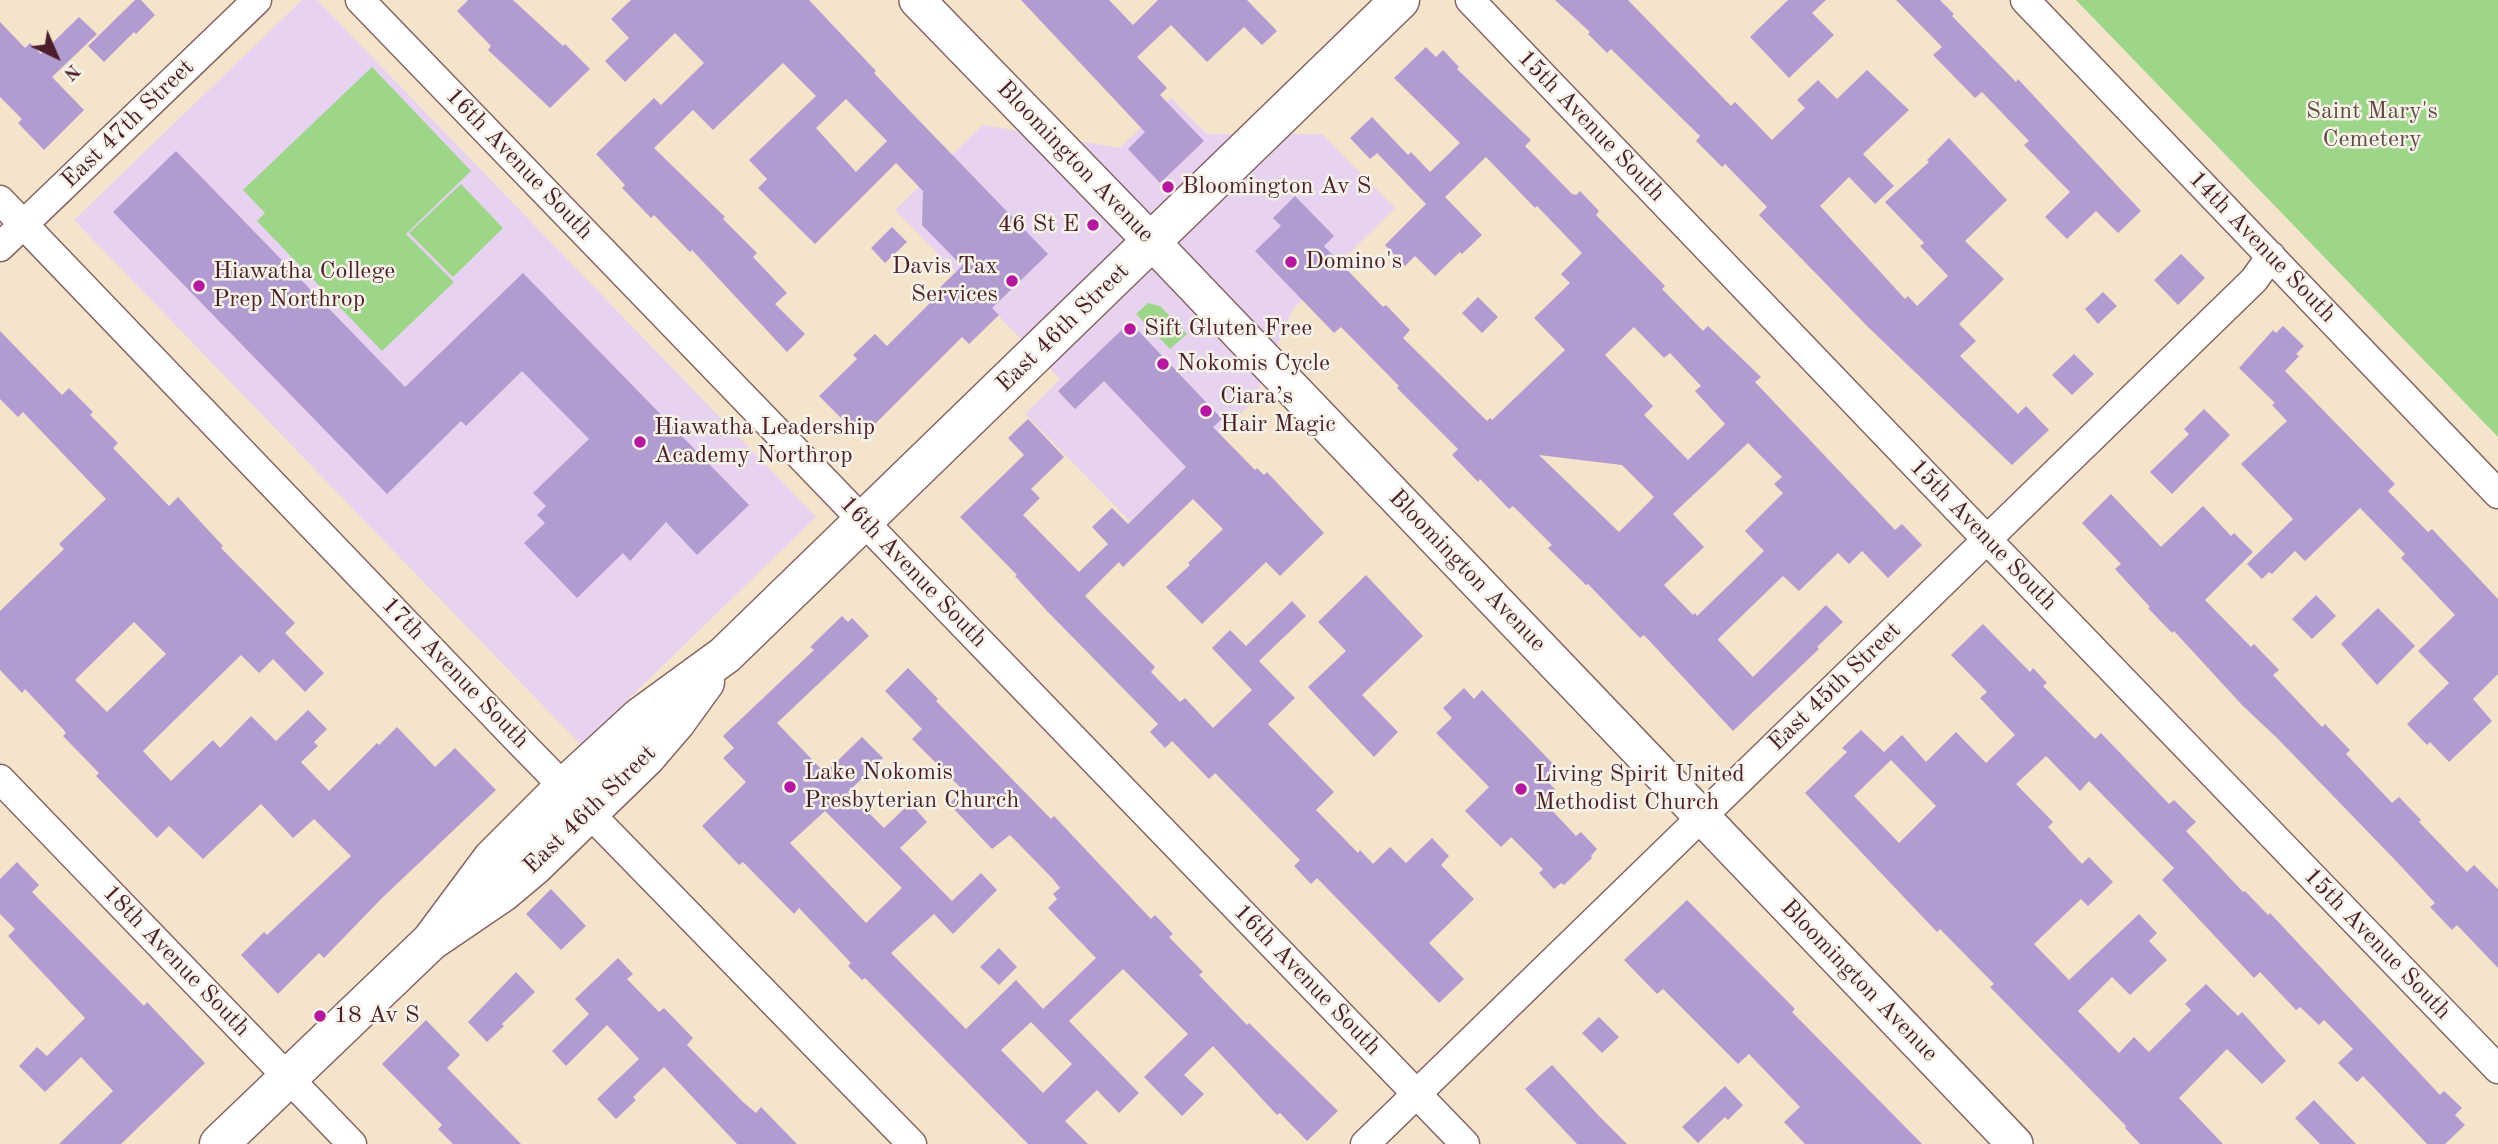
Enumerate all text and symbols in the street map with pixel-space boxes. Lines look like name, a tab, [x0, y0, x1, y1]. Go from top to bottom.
north arrow	[21, 21, 91, 91]
street label: 15th Avenue South	[1511, 44, 1671, 208]
street label: East 47th Street	[56, 53, 200, 195]
text: N	[59, 60, 83, 83]
street label: Bloomington Avenue	[990, 75, 1160, 249]
street label: 16th Avenue South	[439, 82, 599, 246]
park label: Saint Mary's Cemetery	[2306, 98, 2438, 154]
street label: 14th Avenue South	[2182, 165, 2342, 329]
place label: Bloomington Av S	[1182, 173, 1371, 201]
marker: Bloomington Av S	[1160, 179, 1176, 195]
place label: 46 St E	[998, 211, 1079, 239]
marker: 46 St E	[1085, 217, 1101, 233]
place label: Domino's	[1305, 248, 1402, 276]
place label: Davis Tax Services	[892, 253, 998, 309]
marker: Domino's	[1283, 254, 1299, 270]
street label: East 46th Street	[991, 257, 1135, 399]
place label: Hiawatha College Prep Northrop	[213, 258, 395, 314]
marker: Davis Tax Services	[1004, 273, 1020, 289]
marker: Hiawatha College Prep Northrop	[191, 278, 207, 294]
place label: Sift Gluten Free	[1144, 315, 1312, 343]
marker: Sift Gluten Free	[1122, 321, 1138, 337]
place label: Nokomis Cycle	[1177, 350, 1330, 378]
marker: Nokomis Cycle	[1155, 356, 1171, 372]
place label: Ciara’s Hair Magic	[1220, 383, 1336, 439]
marker: Ciara’s Hair Magic	[1198, 403, 1214, 419]
place label: Hiawatha Leadership Academy Northrop	[654, 414, 875, 470]
marker: Hiawatha Leadership Academy Northrop	[632, 434, 648, 450]
street label: 15th Avenue South	[1903, 453, 2063, 617]
street label: Bloomington Avenue	[1382, 484, 1552, 658]
street label: 16th Avenue South	[833, 490, 993, 654]
street label: 17th Avenue South	[375, 591, 535, 755]
street label: East 45th Street	[1763, 616, 1907, 758]
street label: East 46th Street	[518, 739, 662, 881]
place label: Lake Nokomis Presbyterian Church	[804, 759, 1019, 815]
place label: Living Spirit United Methodist Church	[1535, 761, 1745, 817]
marker: Lake Nokomis Presbyterian Church	[782, 779, 798, 795]
marker: Living Spirit United Methodist Church	[1513, 781, 1529, 797]
street label: 15th Avenue South	[2297, 862, 2457, 1026]
street label: 18th Avenue South	[96, 879, 256, 1043]
street label: Bloomington Avenue	[1774, 894, 1944, 1068]
street label: 16th Avenue South	[1227, 898, 1387, 1062]
place label: 18 Av S	[334, 1002, 420, 1030]
marker: 18 Av S	[312, 1008, 328, 1024]

